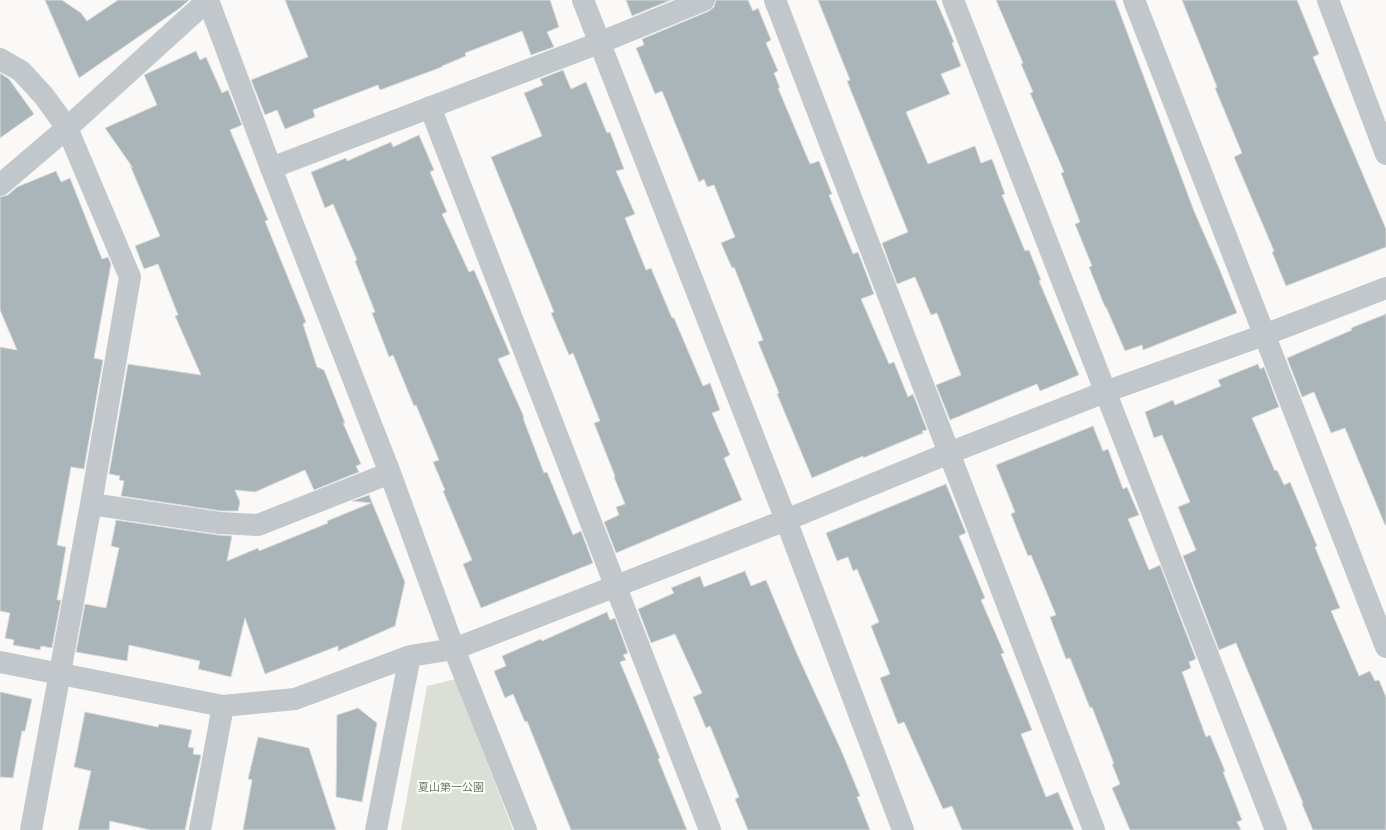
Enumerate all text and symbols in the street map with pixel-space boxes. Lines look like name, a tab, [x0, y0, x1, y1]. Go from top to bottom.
park label: 夏山第一公園	[418, 781, 484, 795]

